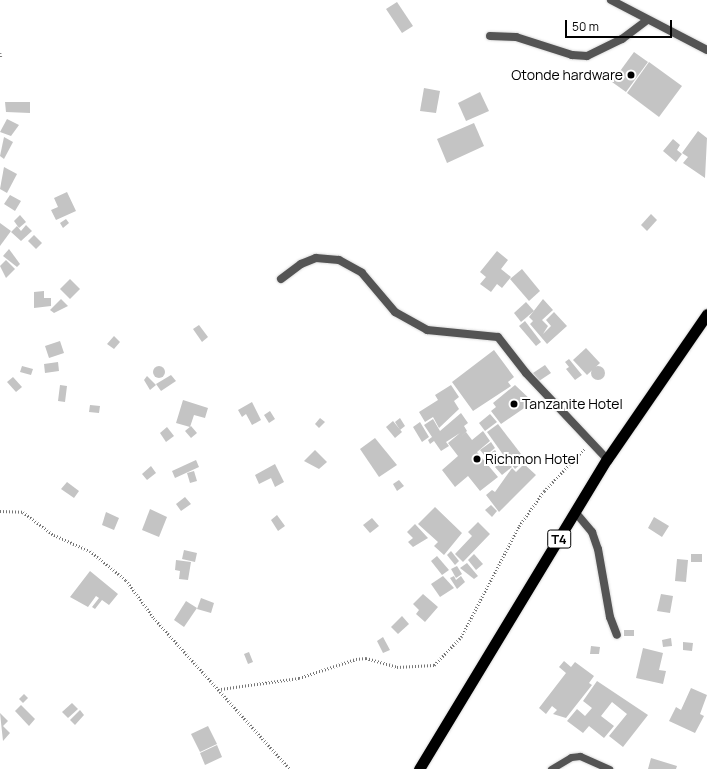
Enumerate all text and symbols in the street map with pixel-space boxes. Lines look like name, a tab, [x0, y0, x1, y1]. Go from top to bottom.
scale bar	[567, 12, 674, 38]
text: 50 m	[572, 18, 599, 35]
place label: Otonde hardware	[511, 67, 623, 83]
marker: Otonde hardware	[626, 70, 636, 80]
place label: Tanzanite Hotel	[522, 396, 623, 412]
marker: Tanzanite Hotel	[509, 399, 519, 409]
place label: Richmon Hotel	[485, 451, 579, 467]
marker: Richmon Hotel	[472, 454, 482, 464]
road number: T4	[547, 528, 571, 550]

